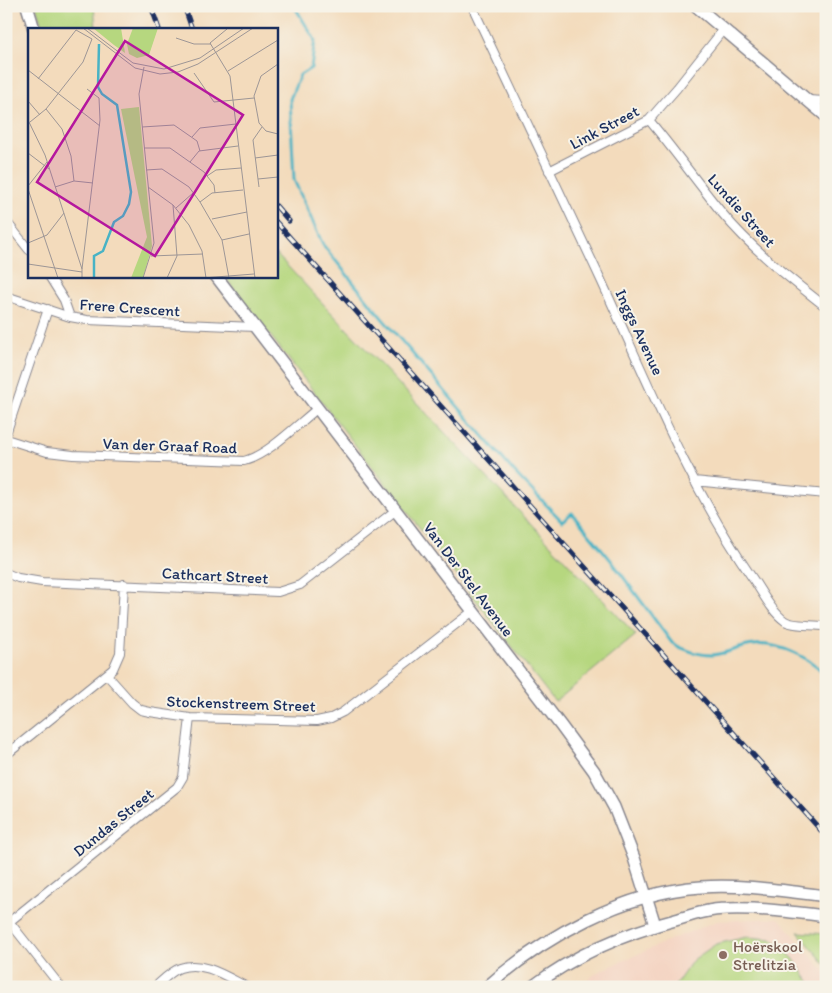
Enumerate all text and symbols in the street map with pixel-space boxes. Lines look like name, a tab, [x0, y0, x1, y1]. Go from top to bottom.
inset map	[28, 28, 278, 278]
street label: Link Street	[566, 101, 642, 154]
street label: Lundie Street	[704, 170, 780, 251]
street label: Inggs Avenue	[611, 286, 668, 379]
street label: Frere Crescent	[79, 295, 181, 320]
street label: Van der Graaf Road	[102, 434, 238, 457]
street label: Van Der Stel Avenue	[419, 518, 518, 641]
street label: Cathcart Street	[161, 563, 269, 588]
street label: Stockenstreem Street	[166, 691, 316, 716]
street label: Dundas Street	[69, 784, 157, 861]
place label: Hoërskool Strelitzia	[733, 937, 803, 974]
marker: Hoërskool Strelitzia	[717, 949, 729, 961]

